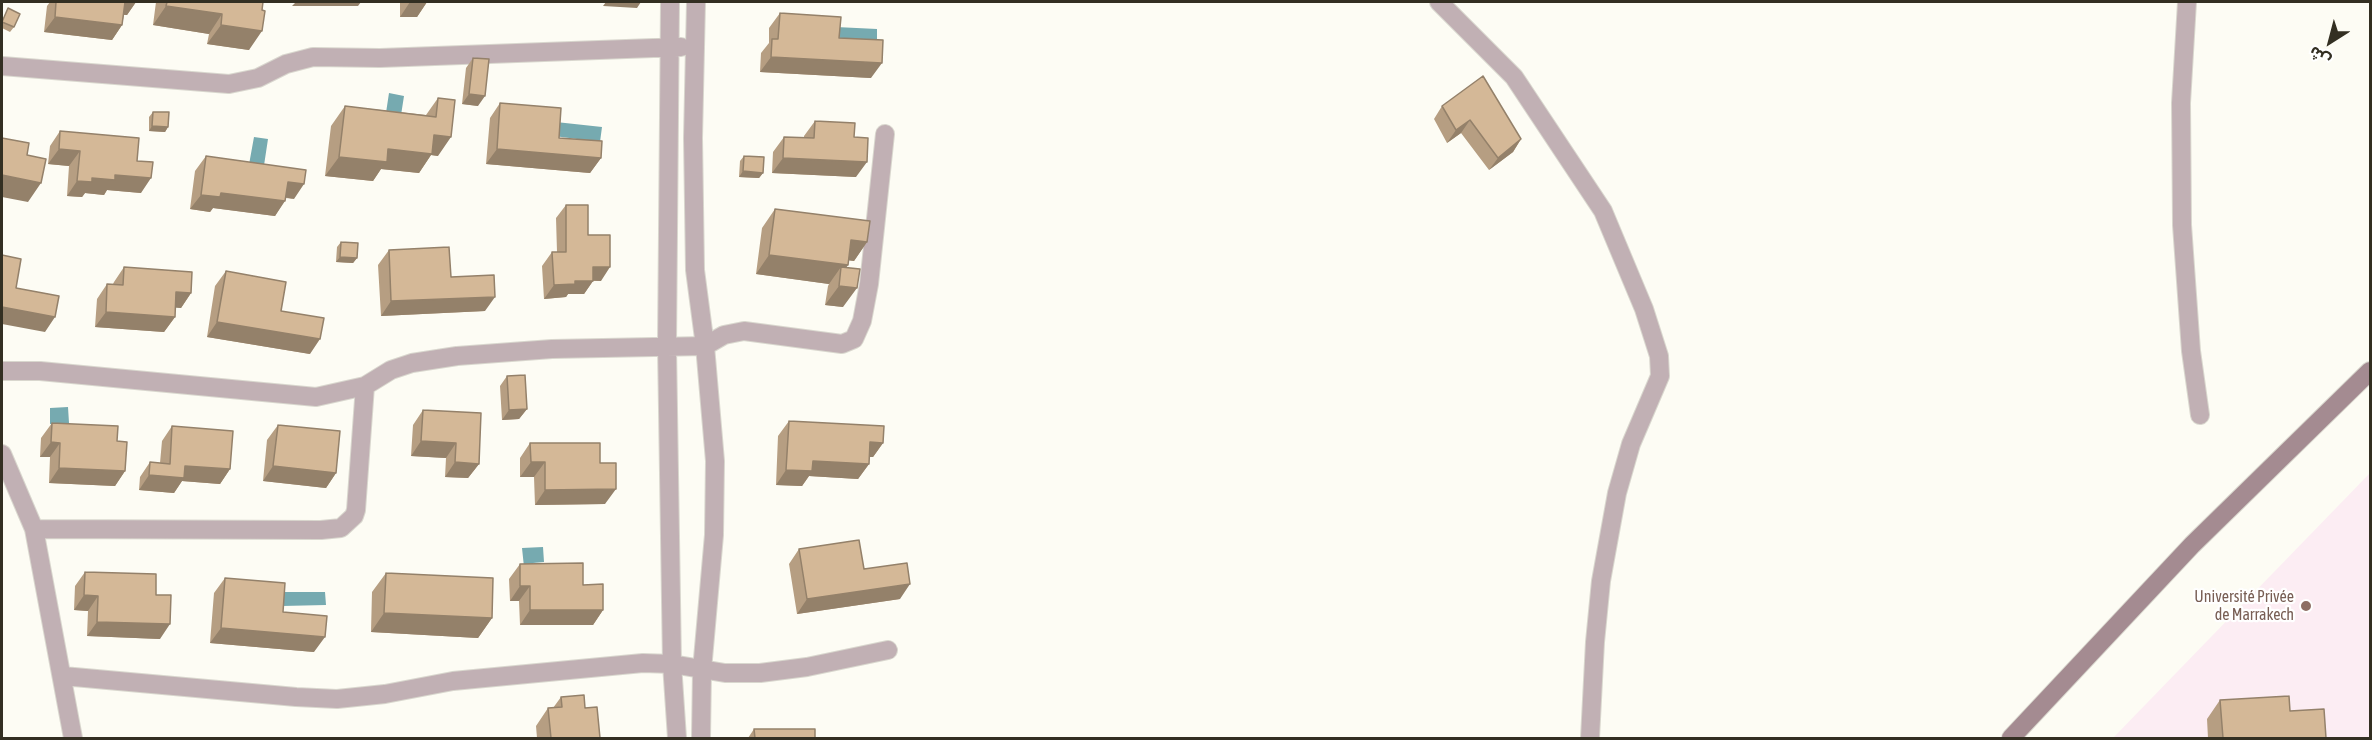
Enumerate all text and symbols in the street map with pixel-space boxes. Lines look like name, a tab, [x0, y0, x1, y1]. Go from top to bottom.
north arrow	[2300, 12, 2360, 72]
text: ش	[2305, 43, 2334, 70]
place label: Université Privée de Marrakech	[2194, 587, 2294, 625]
marker: Université Privée de Marrakech	[2299, 599, 2313, 613]

